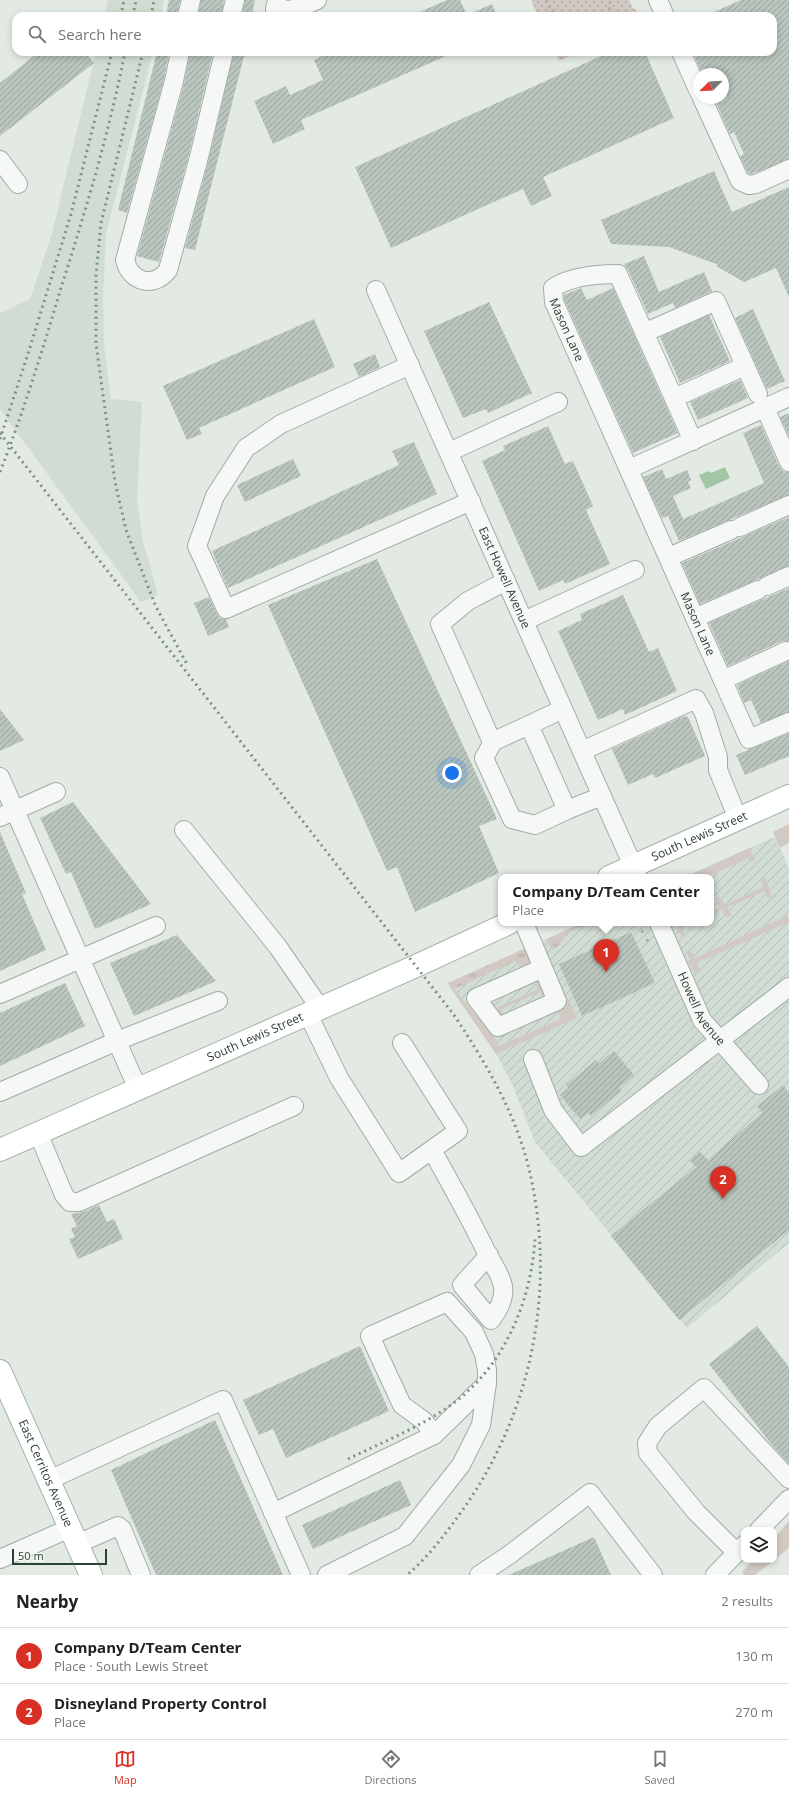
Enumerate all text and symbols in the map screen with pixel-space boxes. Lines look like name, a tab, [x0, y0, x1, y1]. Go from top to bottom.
search box	[12, 12, 777, 56]
icon: search	[26, 23, 48, 45]
text: Search here	[58, 24, 142, 44]
north arrow	[693, 68, 729, 104]
street label: Mason Lane	[545, 295, 589, 364]
street label: East Howell Avenue	[475, 524, 535, 631]
street label: Mason Lane	[677, 589, 720, 658]
your location	[442, 763, 462, 783]
street label: South Lewis Street	[648, 807, 750, 865]
popup	[498, 874, 714, 926]
text: Company D/Team Center	[512, 881, 700, 901]
text: Place	[512, 901, 544, 919]
pin: 1	[593, 939, 619, 972]
street label: Howell Avenue	[674, 969, 730, 1049]
street label: South Lewis Street	[204, 1008, 306, 1065]
pin: 2	[710, 1166, 736, 1199]
street label: East Cerritos Avenue	[15, 1417, 78, 1530]
map controls	[741, 1527, 777, 1563]
button: layers	[741, 1527, 777, 1563]
scale bar	[12, 1547, 107, 1566]
text: 50 m	[18, 1548, 44, 1563]
text: Nearby	[16, 1590, 78, 1613]
text: 2 results	[721, 1592, 773, 1610]
text: Company D/Team Center	[54, 1637, 241, 1657]
text: 1	[25, 1647, 33, 1665]
text: 130 m	[735, 1647, 773, 1665]
text: Place · South Lewis Street	[54, 1657, 208, 1675]
text: Disneyland Property Control	[54, 1693, 267, 1713]
text: 2	[25, 1703, 33, 1721]
text: 270 m	[735, 1703, 773, 1721]
text: Place	[54, 1713, 86, 1731]
tab: Map	[114, 1748, 137, 1787]
tab: Directions	[365, 1748, 417, 1787]
tab: Saved	[644, 1748, 675, 1787]

